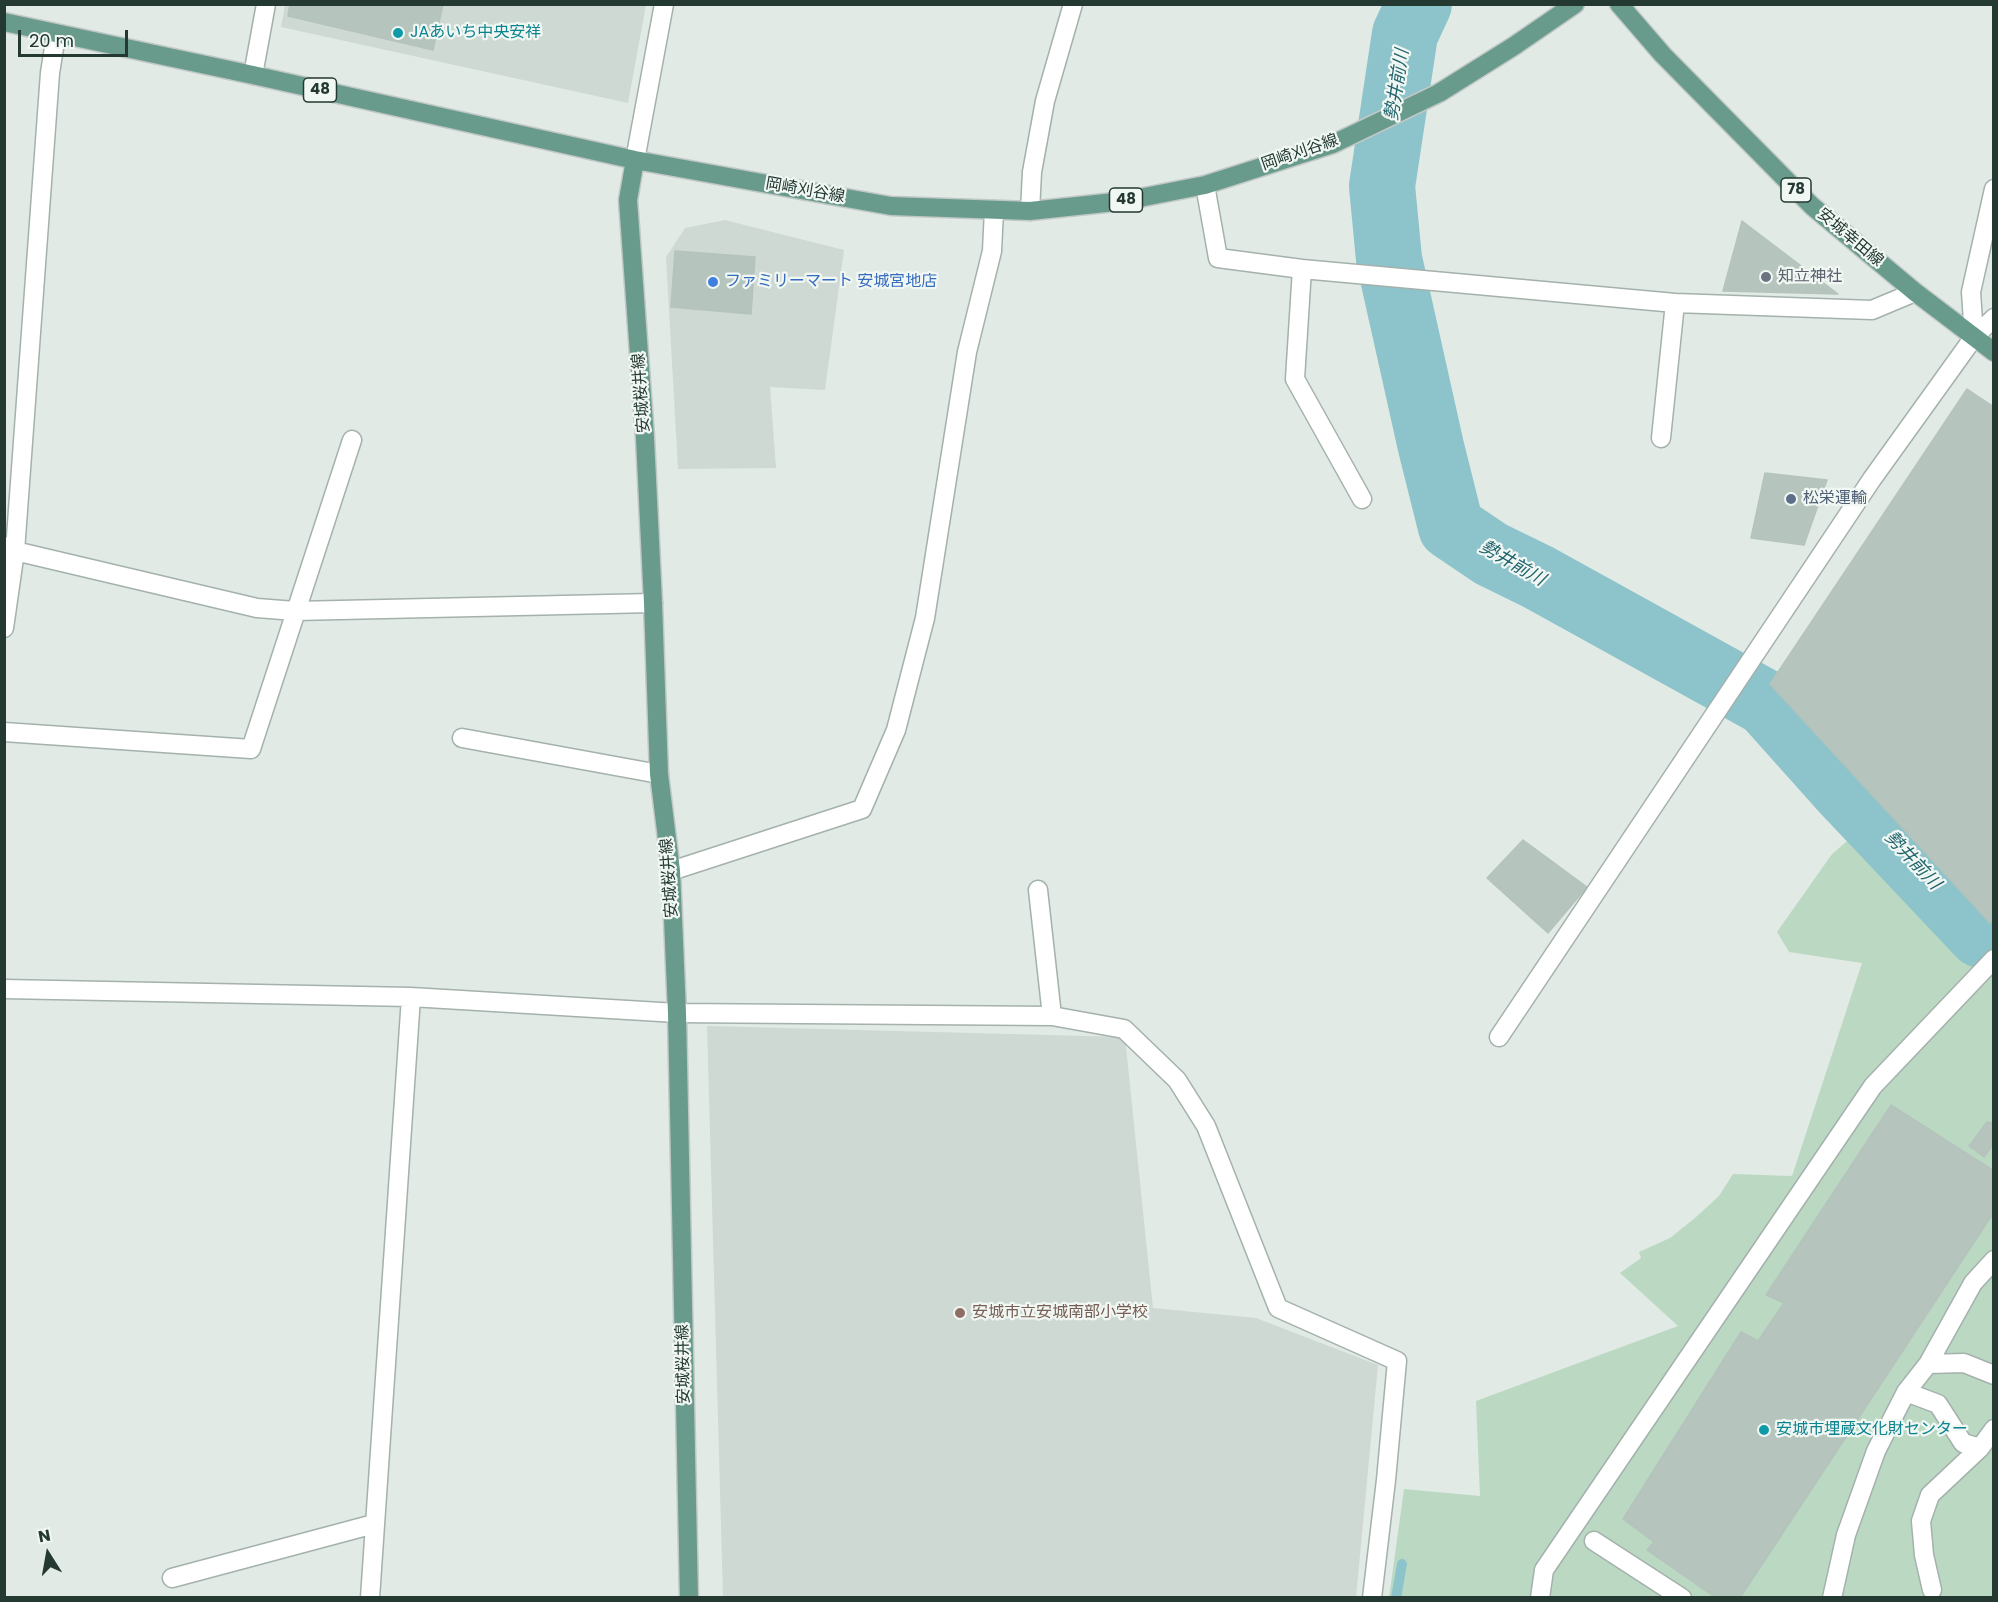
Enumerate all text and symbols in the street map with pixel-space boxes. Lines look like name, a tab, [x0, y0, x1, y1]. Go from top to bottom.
scale bar	[21, 18, 130, 56]
place label: JAあいち中央安祥	[410, 23, 541, 43]
marker: JAあいち中央安祥	[391, 26, 405, 40]
text: 20 m	[29, 28, 74, 53]
water label: 勢井前川	[1382, 48, 1414, 122]
road number: 48	[304, 78, 336, 102]
street label: 岡崎刈谷線	[1259, 131, 1341, 175]
street label: 岡崎刈谷線	[764, 175, 846, 207]
road number: 78	[1781, 178, 1811, 202]
road number: 48	[1110, 188, 1142, 212]
street label: 安城幸田線	[1813, 205, 1887, 271]
place label: 知立神社	[1778, 267, 1842, 287]
marker: 知立神社	[1759, 270, 1773, 284]
place label: ファミリーマート 安城宮地店	[725, 272, 937, 292]
marker: ファミリーマート 安城宮地店	[706, 275, 720, 289]
street label: 安城桜井線	[630, 352, 654, 434]
place label: 松栄運輸	[1803, 489, 1867, 509]
marker: 松栄運輸	[1784, 492, 1798, 506]
water label: 勢井前川	[1475, 537, 1549, 591]
water label: 勢井前川	[1880, 827, 1944, 895]
street label: 安城桜井線	[658, 837, 682, 919]
place label: 安城市立安城南部小学校	[972, 1303, 1148, 1323]
marker: 安城市立安城南部小学校	[953, 1306, 967, 1320]
street label: 安城桜井線	[674, 1324, 694, 1404]
place label: 安城市埋蔵文化財センター	[1776, 1420, 1968, 1440]
marker: 安城市埋蔵文化財センター	[1757, 1423, 1771, 1437]
text: N	[36, 1523, 53, 1548]
north arrow	[18, 1524, 78, 1584]

